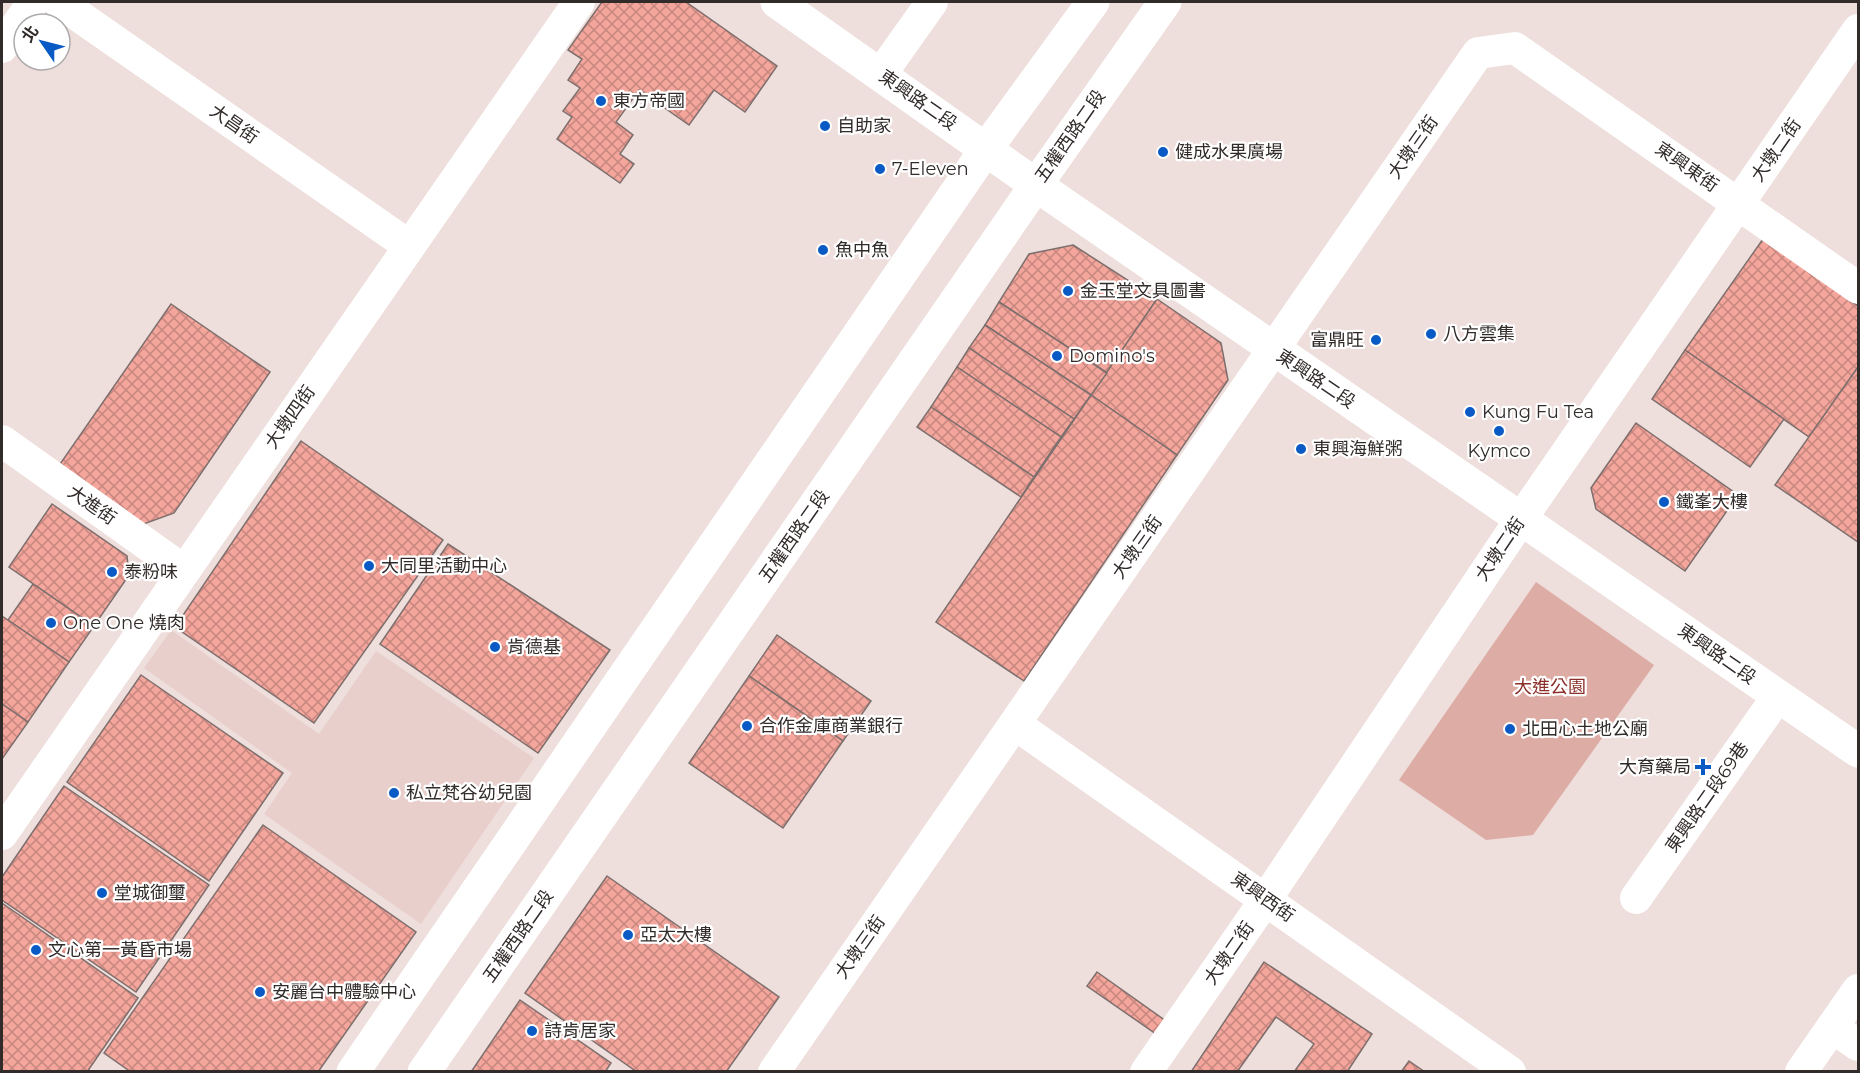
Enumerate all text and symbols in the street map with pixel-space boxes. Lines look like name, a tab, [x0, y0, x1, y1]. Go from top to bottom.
north arrow	[12, 12, 72, 72]
text: 北	[18, 22, 42, 46]
street label: 東興路二段	[875, 65, 961, 135]
street label: 五權西路二段	[1030, 85, 1110, 187]
place label: 東方帝國	[613, 90, 685, 112]
marker: 東方帝國	[594, 94, 608, 108]
street label: 大昌街	[206, 100, 262, 148]
street label: 大墩三街	[1383, 111, 1443, 183]
street label: 大墩二街	[1746, 114, 1806, 186]
place label: 自助家	[837, 115, 891, 137]
marker: 自助家	[818, 119, 832, 133]
street label: 東興東街	[1651, 137, 1723, 197]
place label: 健成水果廣場	[1175, 141, 1283, 163]
marker: 健成水果廣場	[1156, 145, 1170, 159]
place label: 7-Eleven	[892, 158, 969, 180]
marker: 7-Eleven	[873, 162, 887, 176]
place label: 魚中魚	[835, 239, 889, 261]
marker: 魚中魚	[816, 243, 830, 257]
place label: 金玉堂文具圖書	[1080, 280, 1206, 302]
marker: 金玉堂文具圖書	[1061, 284, 1075, 298]
place label: 八方雲集	[1443, 323, 1515, 345]
marker: 八方雲集	[1424, 327, 1438, 341]
place label: 富鼎旺	[1310, 329, 1364, 351]
marker: 富鼎旺	[1369, 333, 1383, 347]
place label: Domino's	[1069, 345, 1155, 367]
street label: 東興路二段	[1273, 345, 1359, 413]
marker: Domino's	[1050, 349, 1064, 363]
street label: 大墩四街	[260, 381, 320, 453]
place label: Kung Fu Tea	[1482, 401, 1594, 423]
marker: Kung Fu Tea	[1463, 405, 1477, 419]
marker: Kymco	[1492, 424, 1506, 438]
place label: 東興海鮮粥	[1313, 438, 1403, 460]
place label: Kymco	[1468, 440, 1530, 462]
marker: 東興海鮮粥	[1294, 442, 1308, 456]
street label: 大進街	[64, 481, 120, 529]
street label: 五權西路二段	[754, 485, 834, 587]
place label: 鐵峯大樓	[1676, 491, 1748, 513]
marker: 鐵峯大樓	[1657, 495, 1671, 509]
street label: 大墩三街	[1107, 511, 1167, 583]
street label: 大墩二街	[1471, 513, 1529, 585]
place label: 大同里活動中心	[381, 555, 507, 577]
marker: 大同里活動中心	[362, 559, 376, 573]
place label: 泰粉味	[124, 561, 178, 583]
marker: 泰粉味	[105, 565, 119, 579]
place label: One One 燒肉	[63, 612, 185, 634]
marker: One One 燒肉	[44, 616, 58, 630]
street label: 東興路二段	[1674, 619, 1760, 689]
place label: 肯德基	[507, 636, 561, 658]
marker: 肯德基	[488, 640, 502, 654]
park label: 大進公園	[1514, 676, 1586, 698]
place label: 合作金庫商業銀行	[759, 715, 903, 737]
place label: 北田心土地公廟	[1522, 718, 1648, 740]
marker: 合作金庫商業銀行	[740, 719, 754, 733]
marker: 北田心土地公廟	[1503, 722, 1517, 736]
street label: 東興路二段69巷	[1661, 737, 1753, 857]
place label: 大育藥局	[1619, 756, 1691, 778]
marker: 大育藥局	[1696, 760, 1710, 774]
place label: 私立梵谷幼兒園	[406, 782, 532, 804]
marker: 私立梵谷幼兒園	[387, 786, 401, 800]
street label: 東興西街	[1227, 867, 1299, 927]
place label: 堂城御璽	[114, 882, 186, 904]
street label: 五權西路二段	[478, 885, 558, 987]
marker: 堂城御璽	[95, 886, 109, 900]
street label: 大墩三街	[830, 911, 890, 983]
street label: 大墩二街	[1199, 917, 1259, 989]
place label: 亞太大樓	[640, 924, 712, 946]
marker: 亞太大樓	[621, 928, 635, 942]
place label: 文心第一黃昏市場	[48, 939, 192, 961]
marker: 文心第一黃昏市場	[29, 943, 43, 957]
place label: 安麗台中體驗中心	[272, 981, 416, 1003]
marker: 安麗台中體驗中心	[253, 985, 267, 999]
place label: 詩肯居家	[544, 1020, 616, 1042]
marker: 詩肯居家	[525, 1024, 539, 1038]

